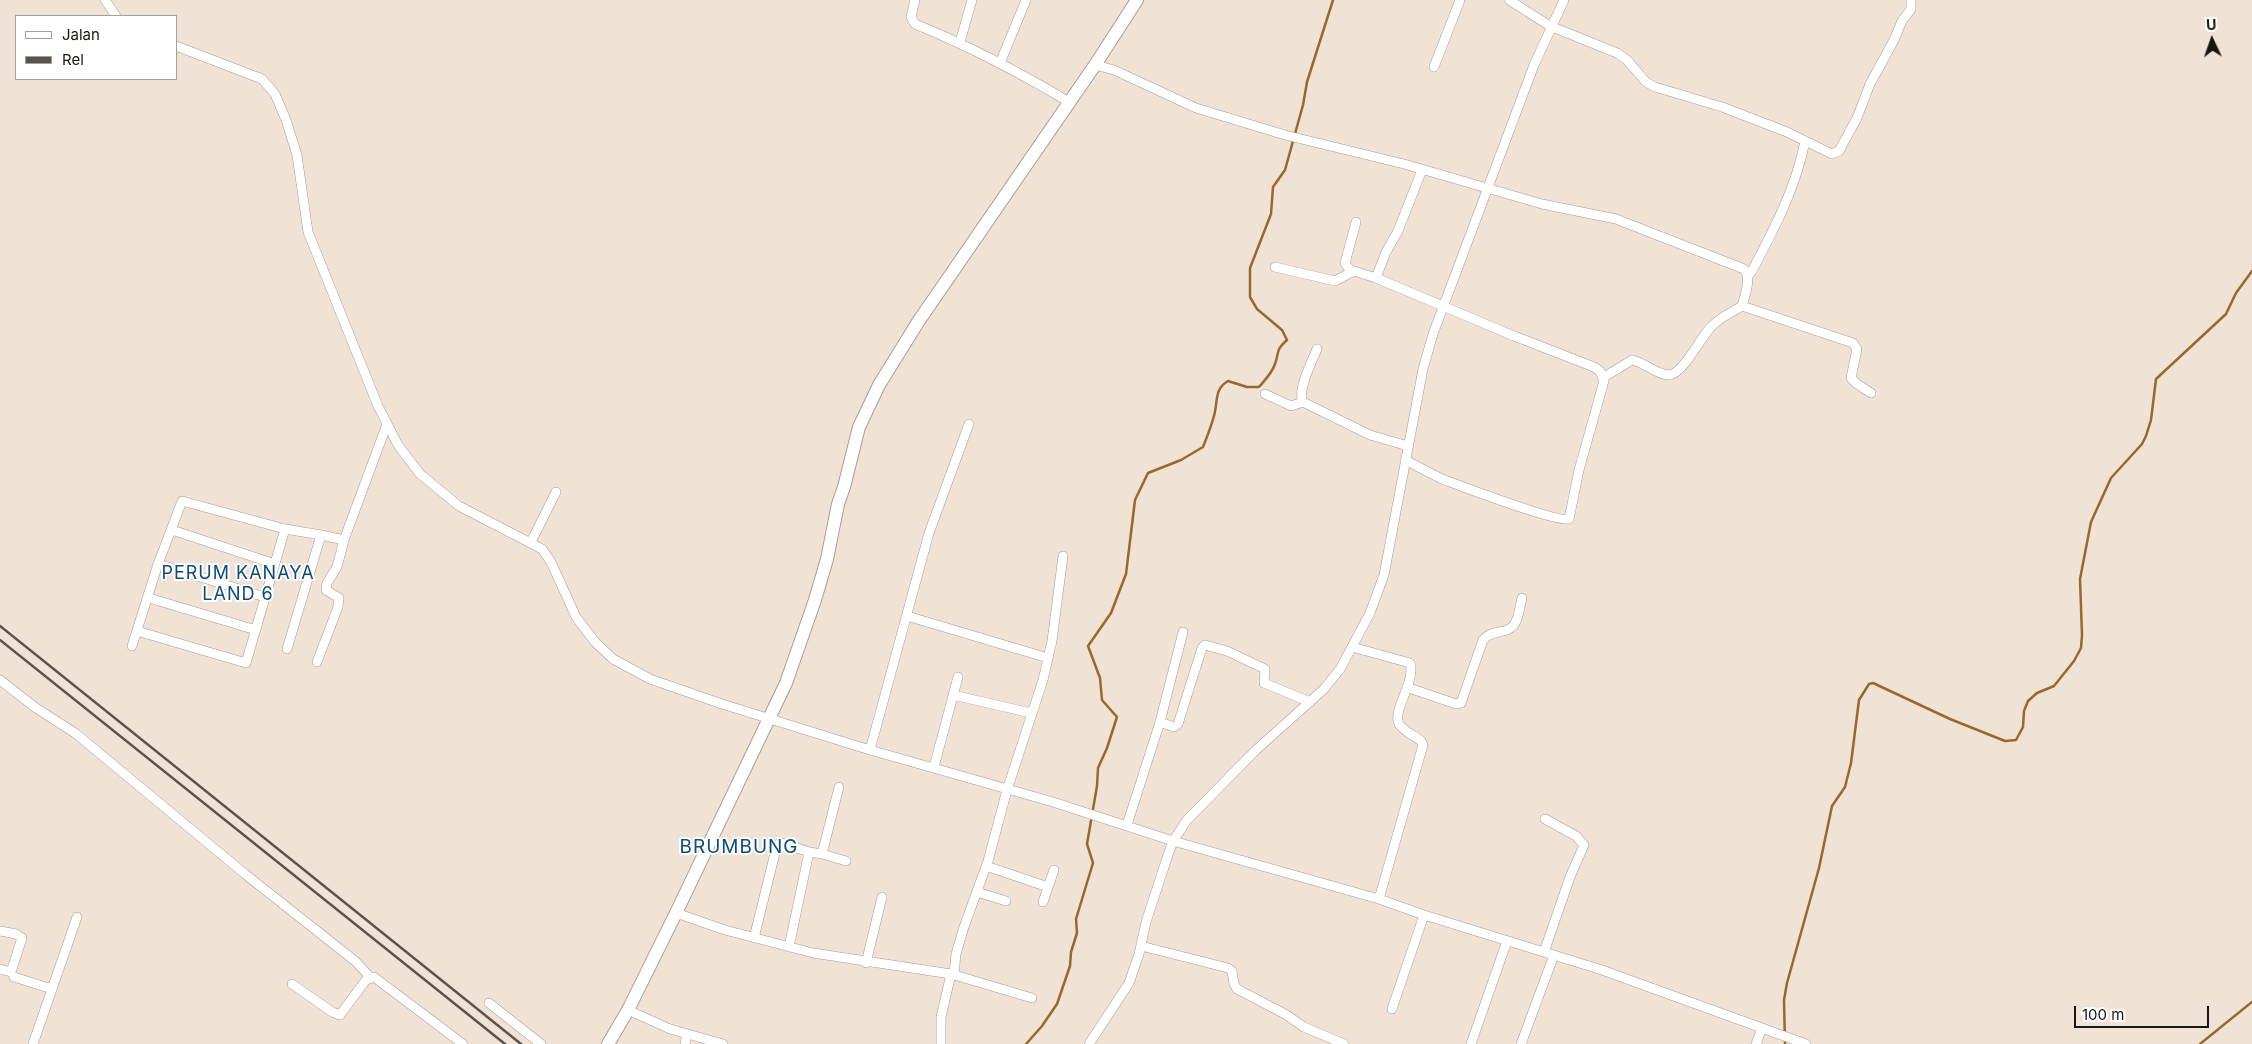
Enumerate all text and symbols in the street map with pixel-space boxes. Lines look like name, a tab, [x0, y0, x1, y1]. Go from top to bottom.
legend	[15, 15, 178, 80]
north arrow	[2187, 15, 2237, 65]
text: U	[2206, 16, 2217, 33]
text: Jalan	[62, 25, 100, 44]
text: Rel	[62, 50, 84, 69]
district label: PERUM KANAYA LAND 6	[160, 563, 316, 606]
district label: BRUMBUNG	[678, 836, 800, 858]
scale bar	[2077, 996, 2212, 1028]
text: 100 m	[2082, 1005, 2124, 1024]

